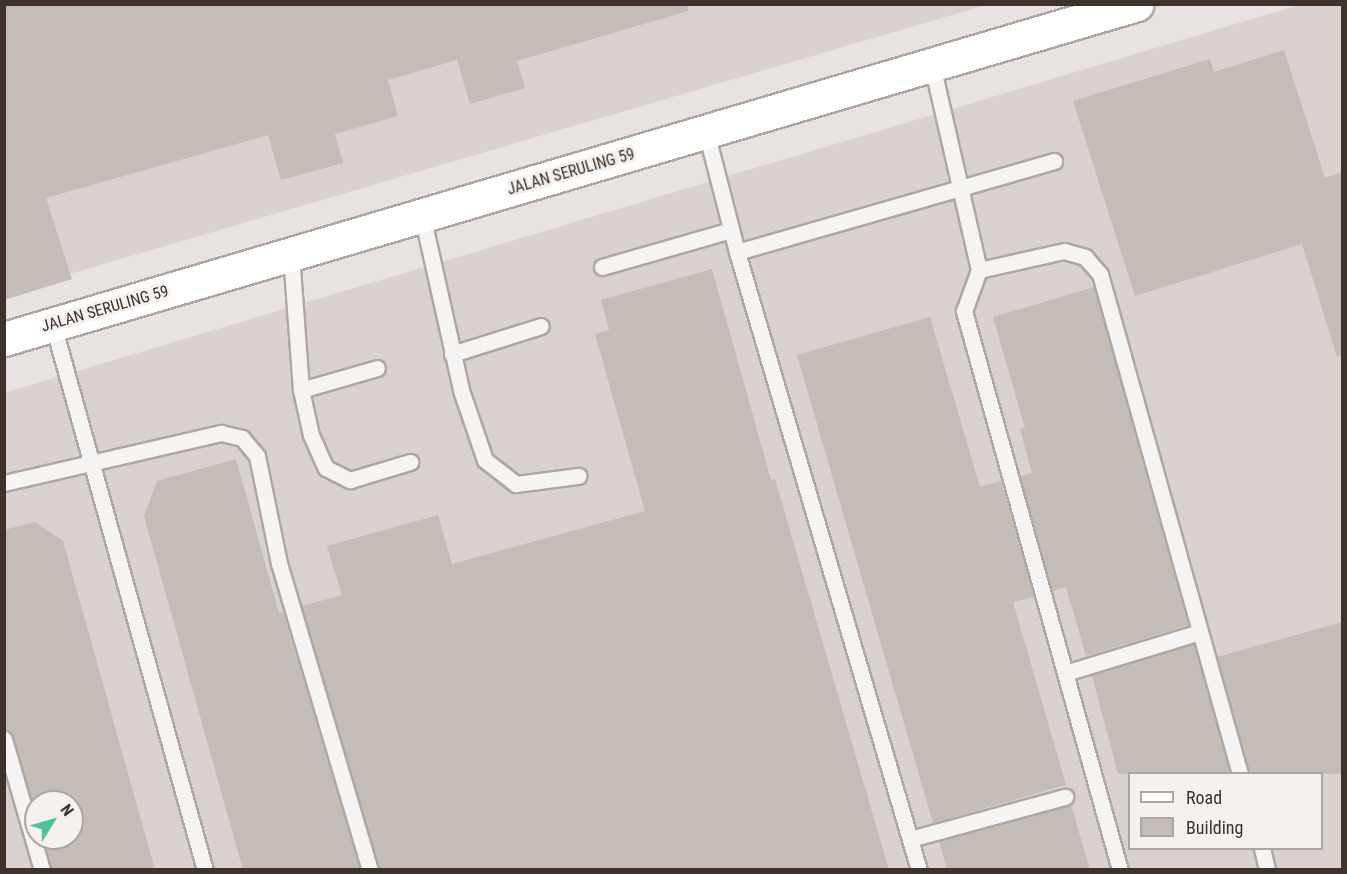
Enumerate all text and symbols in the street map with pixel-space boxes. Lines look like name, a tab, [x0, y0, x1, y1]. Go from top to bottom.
street label: JALAN SERULING 59	[505, 145, 637, 199]
street label: JALAN SERULING 59	[39, 282, 171, 336]
legend	[1128, 772, 1323, 850]
text: Road	[1186, 787, 1222, 808]
north arrow	[24, 790, 84, 850]
text: N	[57, 800, 78, 820]
text: Building	[1186, 817, 1243, 838]

